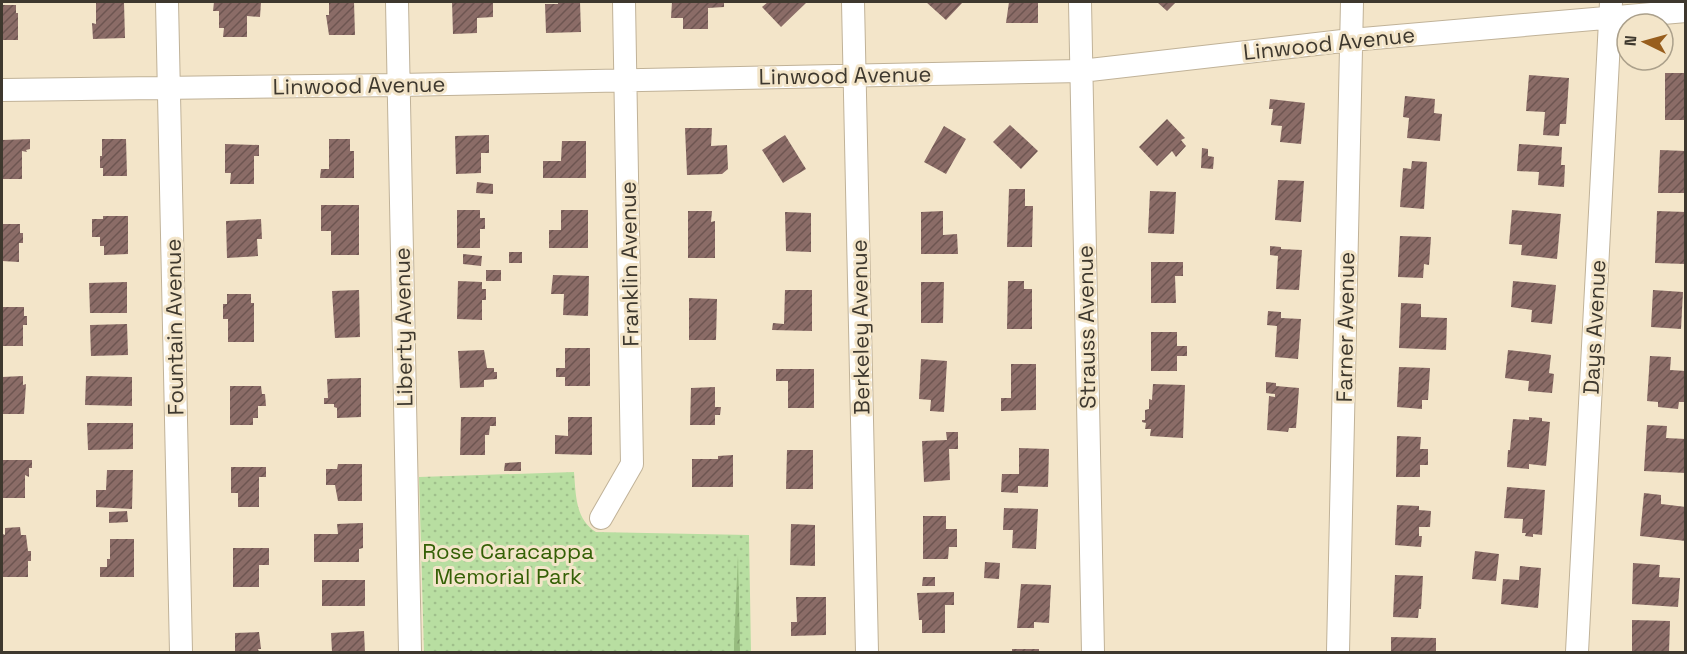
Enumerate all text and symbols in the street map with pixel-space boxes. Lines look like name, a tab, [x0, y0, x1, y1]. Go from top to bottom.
north arrow	[1615, 12, 1675, 72]
street label: Linwood Avenue	[1242, 20, 1416, 66]
text: N	[1620, 34, 1641, 47]
street label: Linwood Avenue	[758, 59, 932, 91]
street label: Linwood Avenue	[272, 69, 446, 101]
street label: Franklin Avenue	[614, 181, 644, 347]
street label: Fountain Avenue	[158, 238, 190, 416]
street label: Berkeley Avenue	[844, 239, 876, 415]
street label: Strauss Avenue	[1071, 245, 1101, 409]
street label: Liberty Avenue	[388, 247, 418, 407]
street label: Farner Avenue	[1330, 252, 1360, 402]
street label: Days Avenue	[1576, 259, 1612, 395]
park label: Rose Caracappa Memorial Park	[422, 537, 594, 590]

